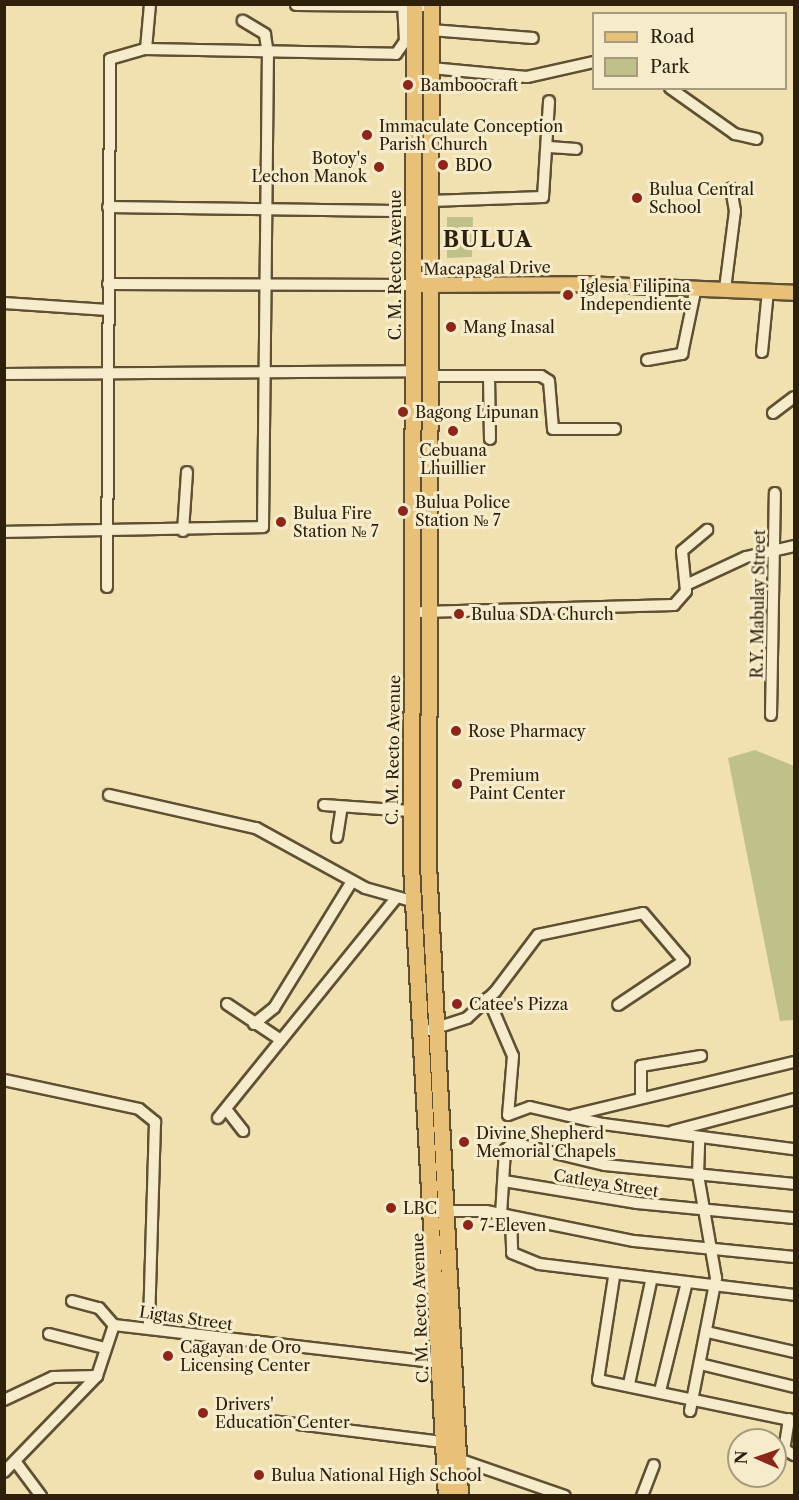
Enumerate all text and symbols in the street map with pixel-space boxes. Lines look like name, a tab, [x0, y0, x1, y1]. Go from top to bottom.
legend	[592, 12, 787, 90]
text: Road	[650, 26, 695, 48]
text: Park	[650, 56, 689, 78]
place label: Bamboocraft	[420, 75, 518, 95]
marker: Bamboocraft	[401, 78, 415, 92]
place label: Immaculate Conception Parish Church	[379, 116, 563, 154]
marker: Immaculate Conception Parish Church	[360, 128, 374, 142]
place label: Botoy's Lechon Manok	[252, 148, 367, 186]
place label: BDO	[455, 155, 492, 175]
marker: BDO	[436, 158, 450, 172]
marker: Botoy's Lechon Manok	[372, 160, 386, 174]
place label: Bulua Central School	[649, 179, 754, 217]
street label: C. M. Recto Avenue	[385, 190, 405, 340]
marker: Bulua Central School	[630, 191, 644, 205]
district label: BULUA	[443, 227, 533, 253]
street label: Macapagal Drive	[423, 257, 551, 279]
place label: Iglesia Filipina Independiente	[580, 276, 692, 314]
marker: Iglesia Filipina Independiente	[561, 288, 575, 302]
place label: Mang Inasal	[463, 317, 555, 337]
marker: Mang Inasal	[444, 320, 458, 334]
place label: Bagong Lipunan	[415, 402, 539, 422]
marker: Bagong Lipunan	[396, 405, 410, 419]
marker: Cebuana Lhuillier	[446, 424, 460, 438]
place label: Cebuana Lhuillier	[419, 440, 487, 478]
place label: Bulua Police Station № 7	[415, 492, 510, 530]
place label: Bulua Fire Station № 7	[293, 503, 379, 541]
marker: Bulua Police Station № 7	[396, 504, 410, 518]
marker: Bulua Fire Station № 7	[274, 515, 288, 529]
street label: R.Y. Mabulay Street	[747, 529, 769, 679]
place label: Bulua SDA Church	[471, 604, 615, 624]
marker: Bulua SDA Church	[452, 607, 466, 621]
street label: C. M. Recto Avenue	[382, 674, 404, 826]
place label: Rose Pharmacy	[468, 721, 586, 741]
marker: Rose Pharmacy	[449, 724, 463, 738]
place label: Premium Paint Center	[469, 765, 565, 803]
marker: Premium Paint Center	[450, 777, 464, 791]
place label: Catee's Pizza	[469, 994, 568, 1014]
marker: Catee's Pizza	[450, 997, 464, 1011]
place label: Divine Shepherd Memorial Chapels	[476, 1123, 616, 1161]
marker: Divine Shepherd Memorial Chapels	[457, 1135, 471, 1149]
street label: Catleya Street	[552, 1165, 660, 1201]
place label: LBC	[403, 1198, 437, 1218]
marker: LBC	[384, 1201, 398, 1215]
place label: 7-Eleven	[480, 1215, 546, 1235]
marker: 7-Eleven	[461, 1218, 475, 1232]
street label: C. M. Recto Avenue	[408, 1232, 432, 1384]
street label: Ligtas Street	[138, 1302, 234, 1334]
place label: Cagayan de Oro Licensing Center	[180, 1337, 310, 1375]
marker: Cagayan de Oro Licensing Center	[161, 1349, 175, 1363]
place label: Drivers' Education Center	[215, 1394, 350, 1432]
marker: Drivers' Education Center	[196, 1406, 210, 1420]
north arrow	[727, 1428, 787, 1488]
text: N	[731, 1450, 751, 1465]
place label: Bulua National High School	[271, 1465, 482, 1485]
marker: Bulua National High School	[252, 1468, 266, 1482]

